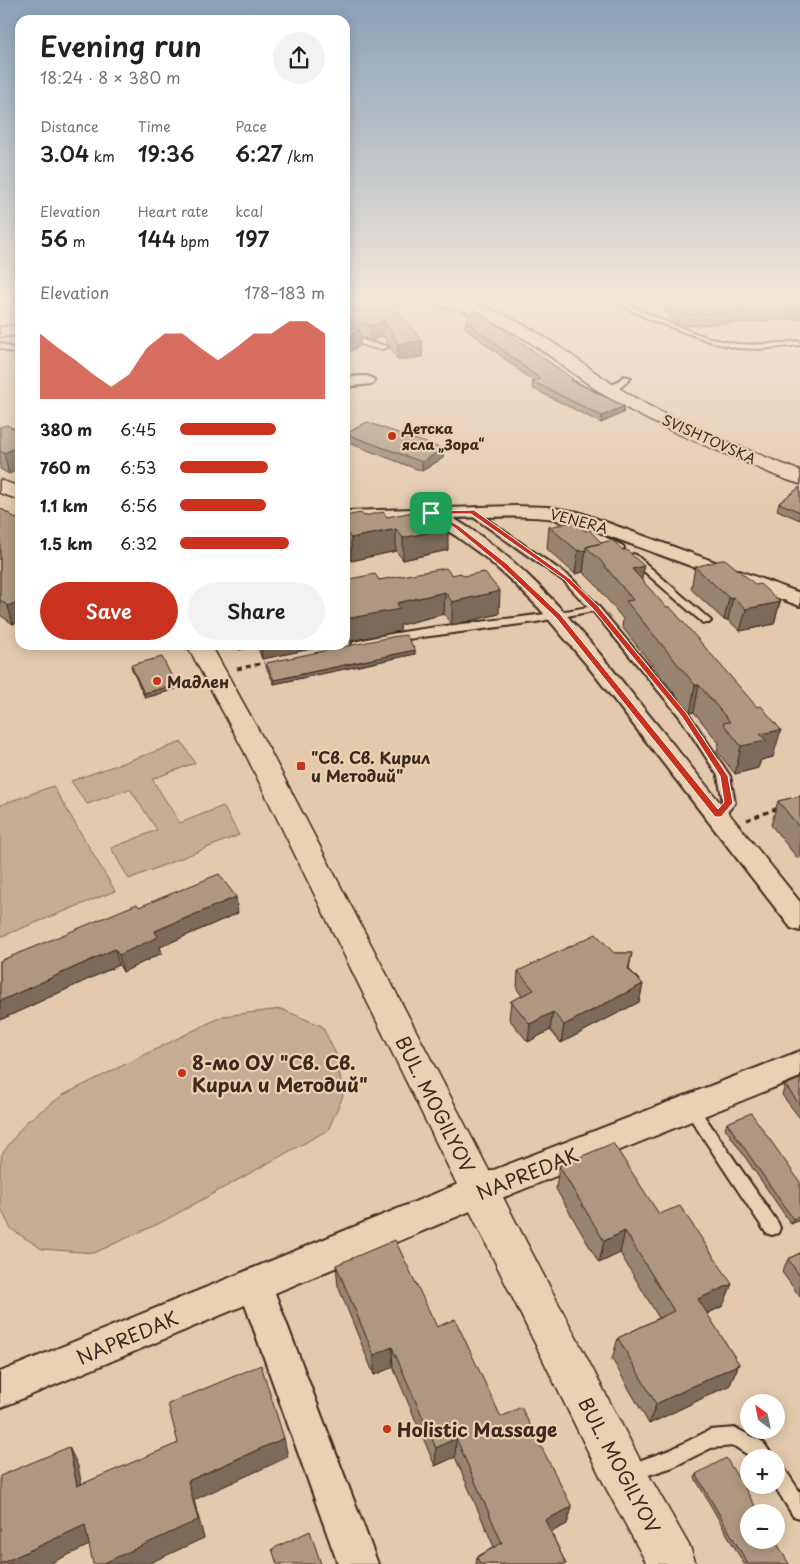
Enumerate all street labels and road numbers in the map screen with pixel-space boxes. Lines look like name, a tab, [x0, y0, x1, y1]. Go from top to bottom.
street label: SVISHTOVSKA	[659, 409, 760, 469]
street label: VENERA	[548, 503, 611, 539]
street label: BUL. MOGILYOV	[389, 1031, 483, 1177]
street label: NAPREDAK	[472, 1140, 582, 1206]
street label: NAPREDAK	[72, 1303, 182, 1371]
street label: BUL. MOGILYOV	[572, 1392, 668, 1538]

